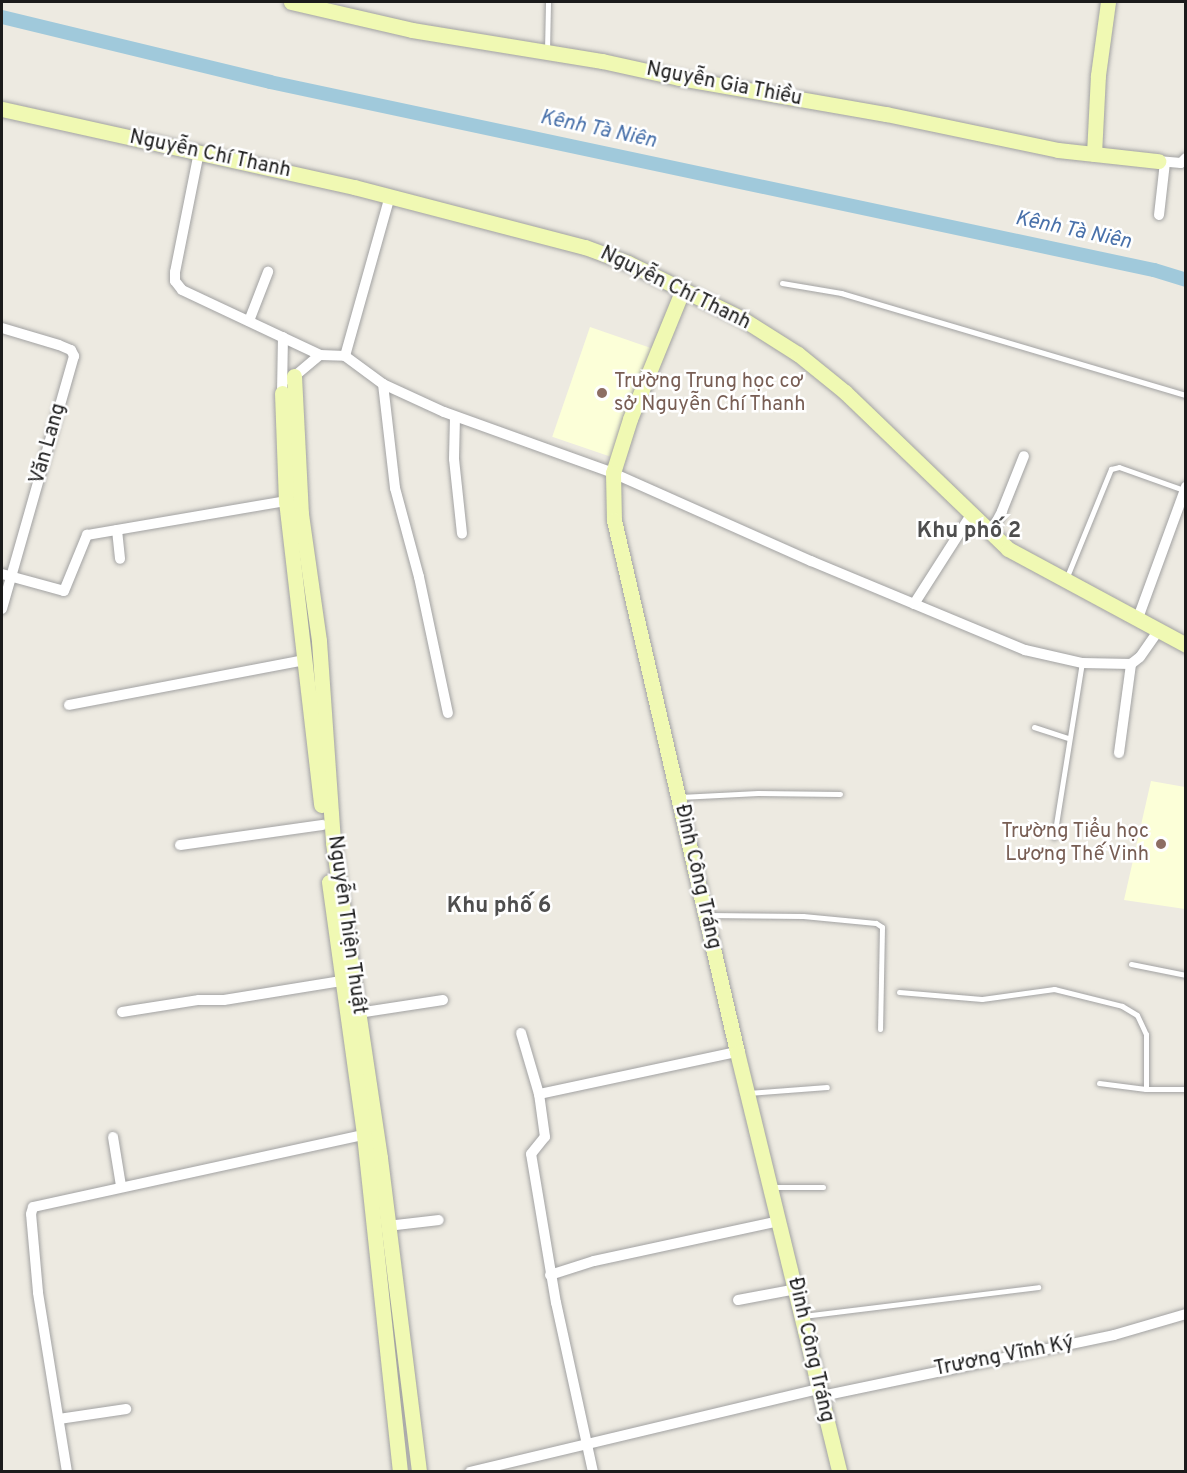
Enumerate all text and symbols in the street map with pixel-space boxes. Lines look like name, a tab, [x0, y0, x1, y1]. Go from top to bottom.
street label: Nguyễn Gia Thiều	[644, 58, 804, 112]
water label: Kênh Tà Niên	[537, 105, 659, 155]
street label: Nguyễn Chí Thanh	[127, 126, 293, 184]
water label: Kênh Tà Niên	[1012, 206, 1134, 256]
street label: Nguyễn Chí Thanh	[596, 242, 754, 336]
place label: Trường Trung học cơ sở Nguyễn Chí Thanh	[614, 370, 806, 417]
marker: Trường Trung học cơ sở Nguyễn Chí Thanh	[595, 386, 609, 400]
street label: Văn Lang	[26, 401, 72, 487]
district label: Khu phố 2	[917, 519, 1021, 545]
street label: Đinh Công Tráng	[669, 802, 725, 952]
place label: Trường Tiểu học Lương Thế Vinh	[1000, 820, 1149, 867]
street label: Nguyễn Thiện Thuật	[321, 833, 371, 1017]
marker: Trường Tiểu học Lương Thế Vinh	[1154, 837, 1168, 851]
district label: Khu phố 6	[447, 894, 551, 920]
street label: Đinh Công Tráng	[782, 1275, 838, 1425]
street label: Trương Vĩnh Ký	[932, 1332, 1076, 1382]

